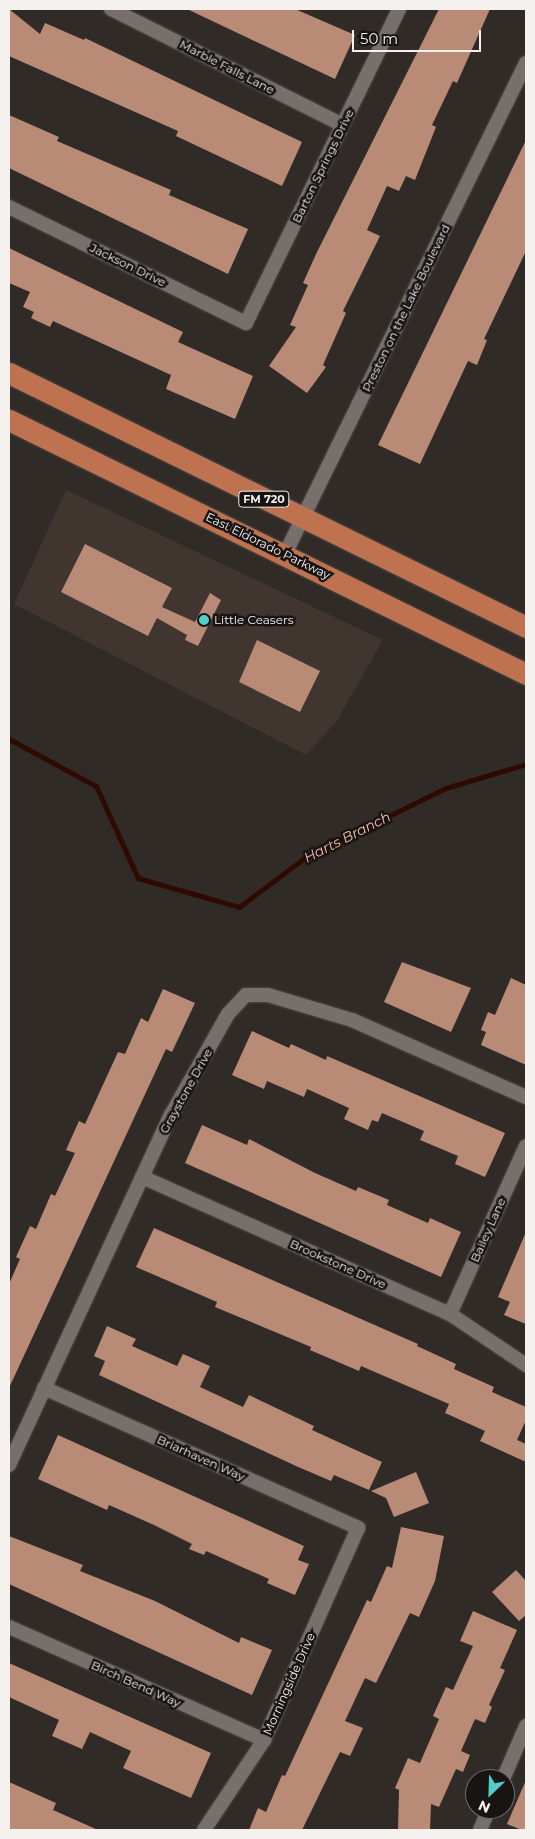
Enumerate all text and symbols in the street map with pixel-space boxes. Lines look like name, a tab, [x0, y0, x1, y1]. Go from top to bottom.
scale bar	[355, 20, 484, 52]
text: 50 m	[360, 29, 398, 48]
street label: Marble Falls Lane	[177, 37, 277, 97]
street label: Barton Springs Drive	[289, 107, 357, 225]
street label: Preston on the Lake Boulevard	[359, 222, 453, 394]
street label: Jackson Drive	[88, 240, 168, 290]
road number: FM 720	[238, 490, 290, 508]
street label: East Eldorado Parkway	[203, 510, 333, 582]
place label: Little Ceasers	[214, 613, 294, 627]
marker: Little Ceasers	[198, 614, 210, 626]
water label: Harts Branch	[301, 808, 393, 866]
street label: Graystone Drive	[157, 1046, 215, 1136]
street label: Bailey Lane	[467, 1196, 509, 1264]
street label: Brookstone Drive	[288, 1236, 388, 1292]
street label: Briarhaven Way	[155, 1432, 247, 1484]
street label: Morningside Drive	[260, 1631, 318, 1737]
street label: Birch Bend Way	[89, 1658, 183, 1710]
north arrow	[465, 1769, 515, 1819]
text: N	[475, 1796, 493, 1817]

